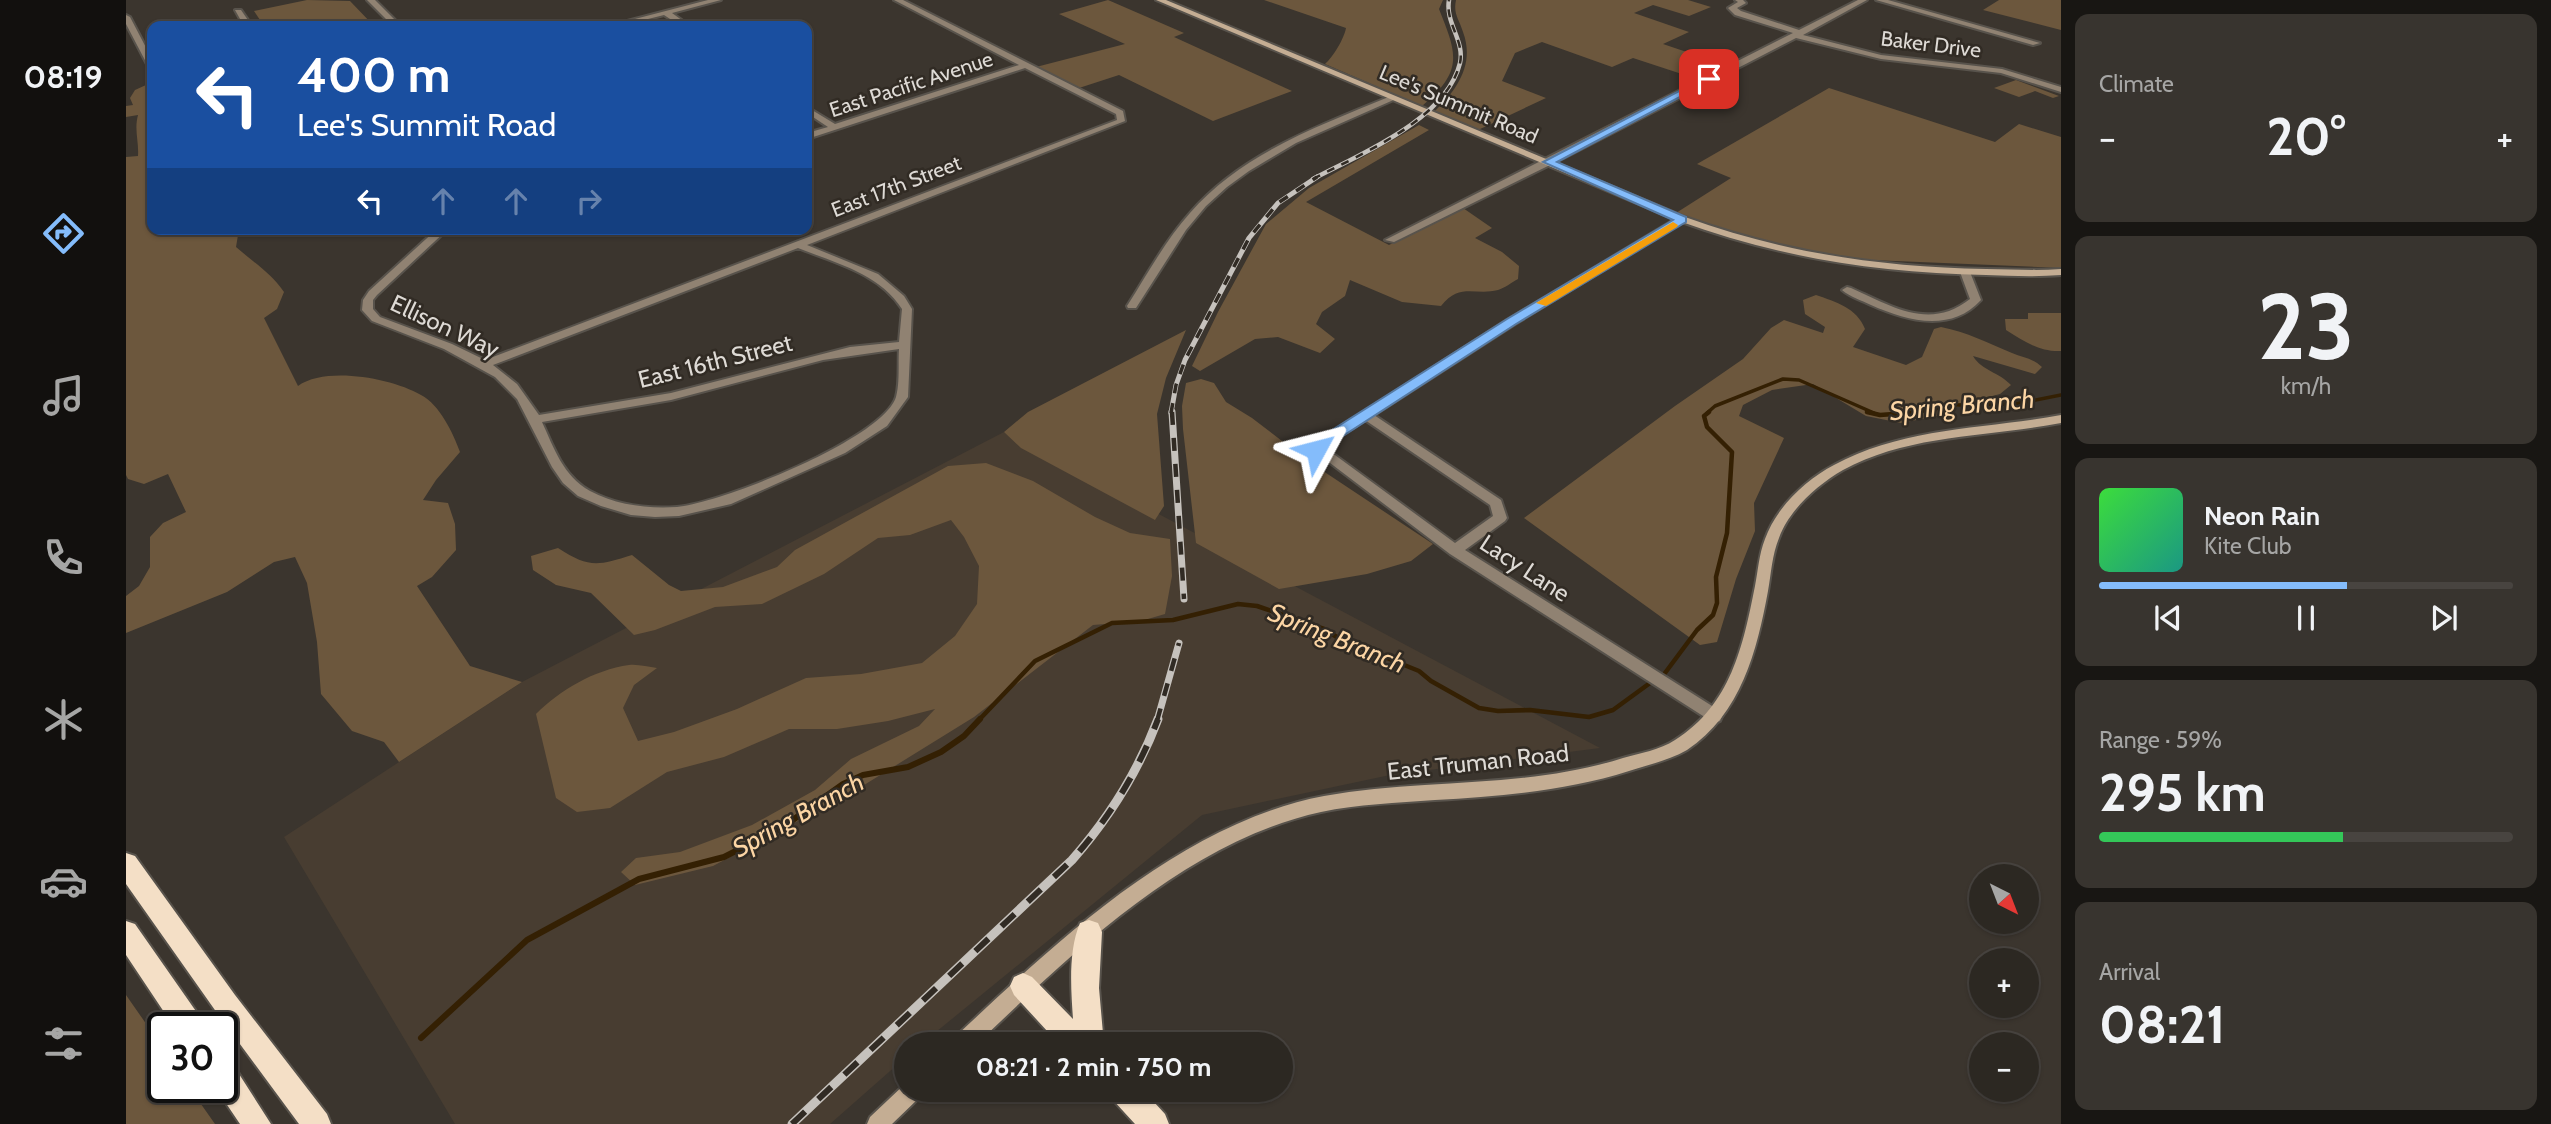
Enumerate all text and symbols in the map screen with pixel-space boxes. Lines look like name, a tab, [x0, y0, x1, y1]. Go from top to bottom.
street label: Baker Drive	[1879, 25, 1983, 63]
text: 400 m	[297, 45, 450, 104]
street label: East Pacific Avenue	[826, 46, 996, 122]
icon: left	[182, 49, 273, 140]
pin	[1679, 49, 1739, 109]
text: 08:19	[24, 57, 102, 96]
street label: Lee's Summit Road	[1376, 59, 1542, 149]
icon: arrive	[1690, 60, 1728, 98]
text: Climate	[2099, 70, 2174, 98]
text: Lee's Summit Road	[297, 105, 556, 144]
text: 20°	[2266, 105, 2346, 168]
text: −	[2099, 114, 2116, 161]
text: +	[2496, 114, 2513, 161]
street label: East 17th Street	[828, 150, 964, 222]
icon: left	[351, 182, 389, 220]
icon: ahead	[424, 182, 462, 220]
icon: ahead	[497, 182, 535, 220]
icon: right	[570, 182, 608, 220]
icon: directions	[39, 209, 88, 258]
text: 23	[2257, 271, 2355, 382]
street label: Ellison Way	[386, 288, 504, 364]
street label: East 16th Street	[635, 328, 795, 394]
icon: music	[39, 371, 88, 420]
text: km/h	[2281, 372, 2331, 400]
water label: Spring Branch	[1888, 383, 2036, 427]
position arrow	[1279, 413, 1353, 487]
text: Neon Rain	[2204, 500, 2320, 532]
street label: Lacy Lane	[1475, 528, 1575, 608]
text: Kite Club	[2204, 532, 2291, 560]
icon: phone	[39, 533, 88, 582]
water label: Spring Branch	[1264, 596, 1410, 680]
icon: previous	[2149, 599, 2187, 637]
icon: pause	[2287, 599, 2325, 637]
icon: next	[2425, 599, 2463, 637]
icon: climate	[39, 695, 88, 744]
text: Range · 59%	[2099, 726, 2222, 754]
street label: East Truman Road	[1386, 738, 1570, 786]
text: 295 km	[2099, 761, 2266, 824]
water label: Spring Branch	[727, 766, 869, 864]
icon: car	[39, 857, 88, 906]
north arrow	[1969, 864, 2039, 934]
map controls	[1969, 864, 2039, 1102]
button: +	[1969, 948, 2039, 1018]
text: Arrival	[2099, 958, 2160, 986]
text: 08:21	[2099, 993, 2225, 1056]
speed limit sign: 30	[147, 1012, 238, 1103]
icon: filters	[39, 1019, 88, 1068]
button: −	[1969, 1032, 2039, 1102]
text: 08:21 · 2 min · 750 m	[976, 1051, 1211, 1083]

